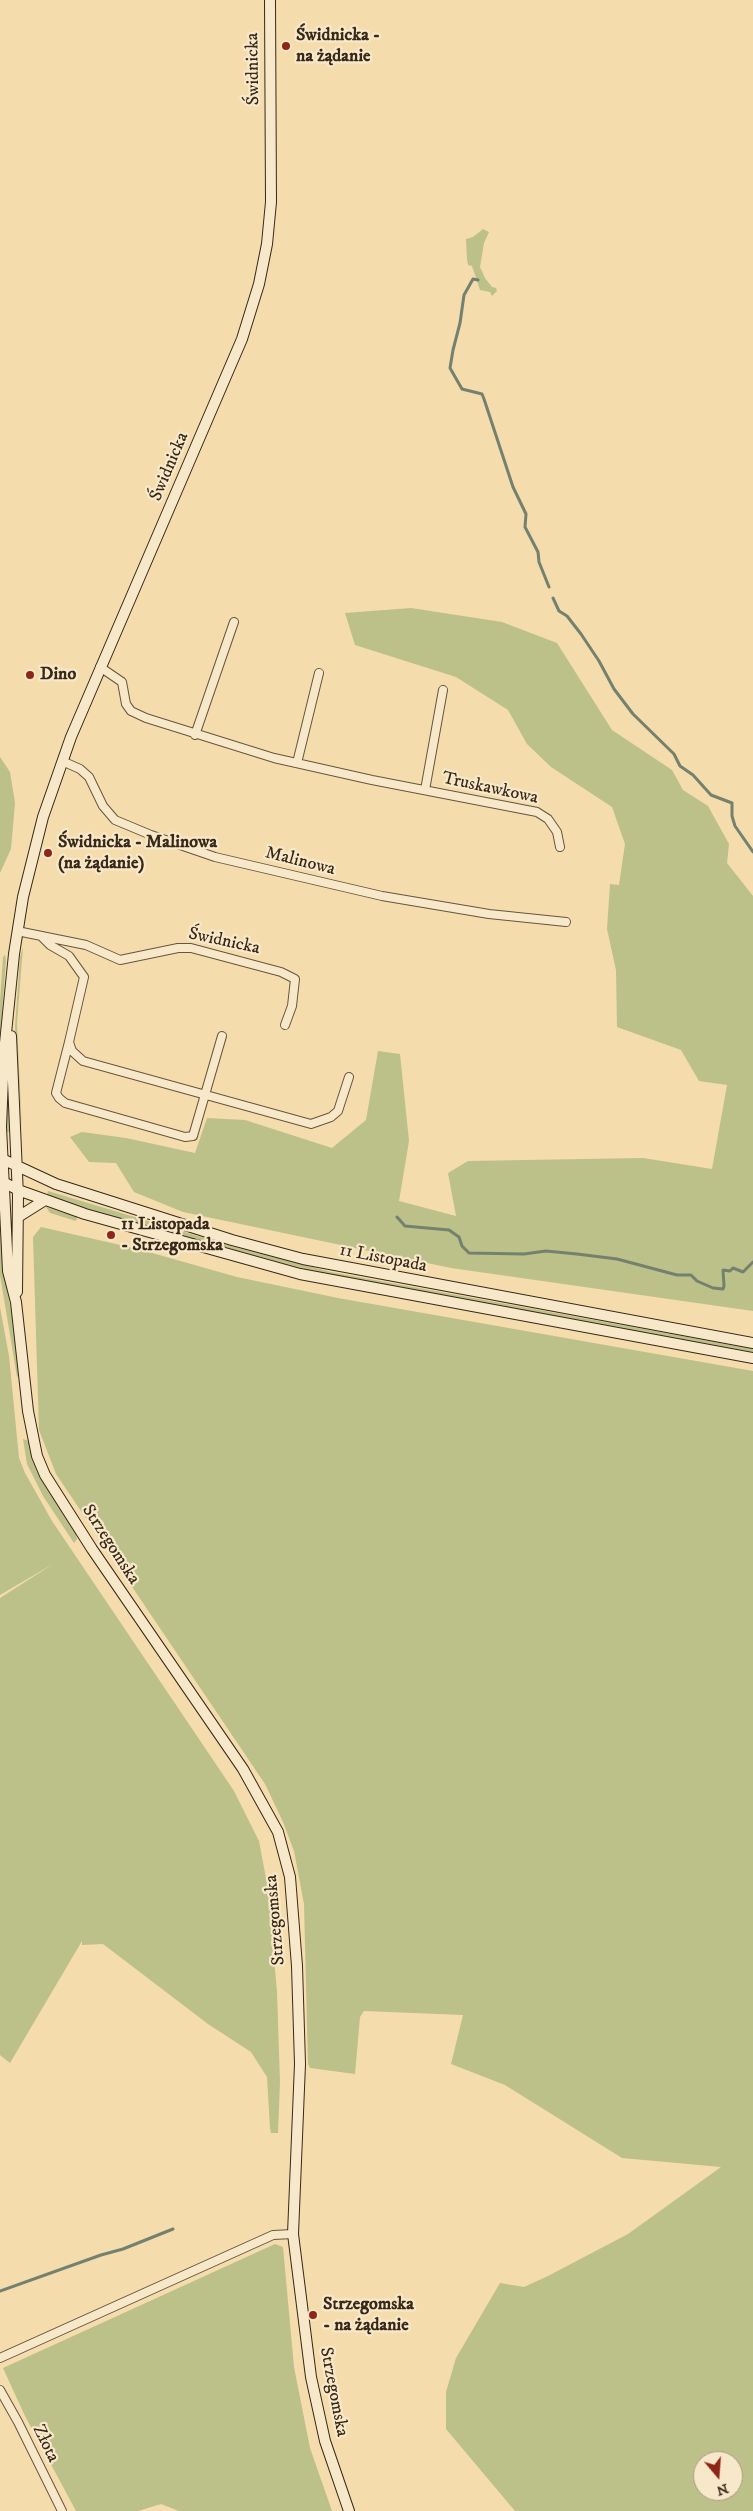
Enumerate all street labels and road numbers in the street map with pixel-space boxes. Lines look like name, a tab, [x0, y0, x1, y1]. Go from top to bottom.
street label: Świdnicka	[243, 32, 265, 106]
street label: Świdnicka	[146, 429, 194, 505]
street label: Truskawkowa	[440, 768, 540, 810]
street label: Malinowa	[263, 843, 337, 881]
street label: Świdnicka	[186, 924, 262, 960]
street label: 11 Listopada	[337, 1240, 429, 1278]
street label: Strzegomska	[76, 1501, 144, 1589]
street label: Strzegomska	[261, 1874, 291, 1966]
street label: Strzegomska	[314, 2345, 352, 2439]
street label: Złota	[27, 2422, 63, 2466]

